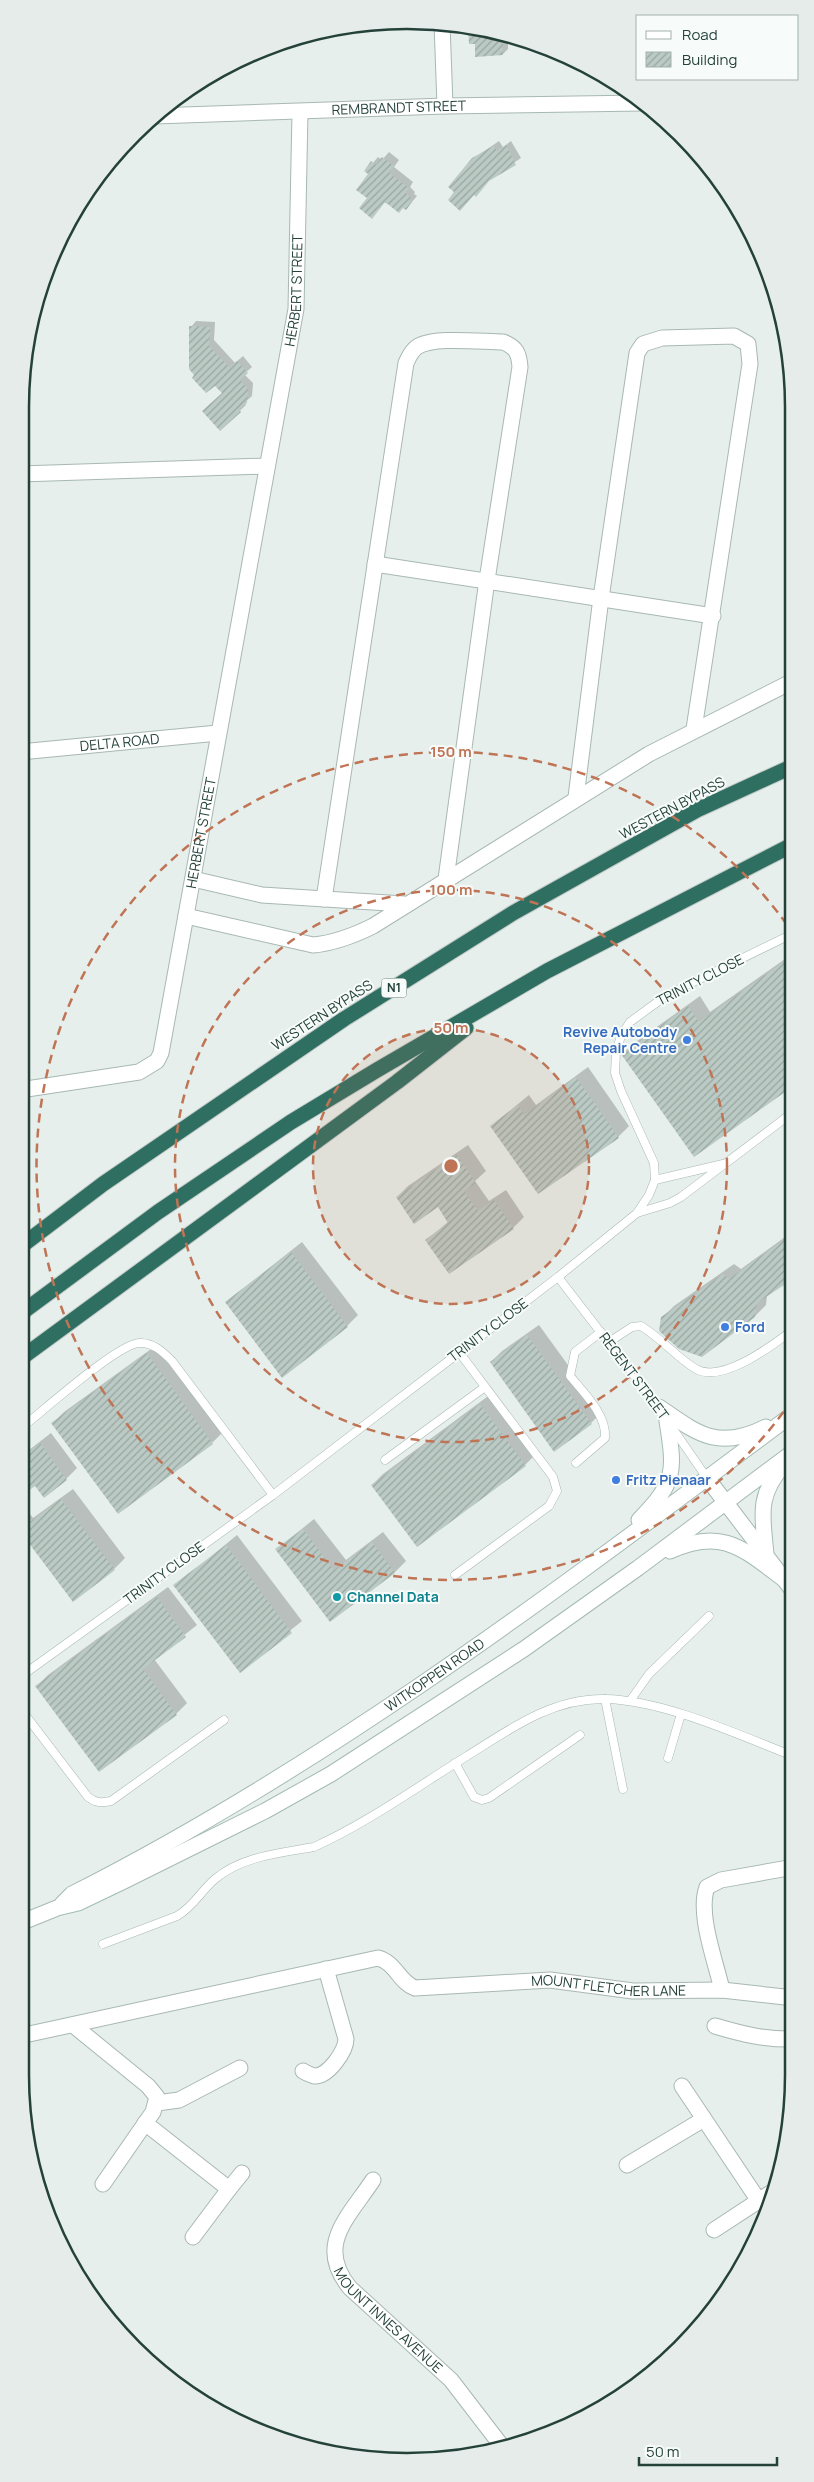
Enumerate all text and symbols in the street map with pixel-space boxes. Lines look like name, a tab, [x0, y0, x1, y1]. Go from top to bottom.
legend	[636, 15, 799, 80]
text: Road	[682, 24, 718, 45]
text: Building	[682, 49, 737, 70]
street label: REMBRANDT STREET	[331, 96, 467, 119]
street label: HERBERT STREET	[279, 233, 307, 348]
street label: DELTA ROAD	[79, 729, 160, 755]
text: 150 m	[430, 741, 472, 762]
street label: WESTERN BYPASS	[616, 772, 728, 843]
street label: HERBERT STREET	[181, 775, 220, 890]
text: 100 m	[430, 879, 472, 900]
street label: TRINITY CLOSE	[653, 949, 747, 1010]
street label: WESTERN BYPASS	[268, 975, 376, 1054]
road number: N1	[382, 978, 406, 998]
text: 50 m	[433, 1017, 469, 1038]
place label: Revive Autobody Repair Centre	[563, 1022, 677, 1057]
marker: Revive Autobody Repair Centre	[681, 1034, 693, 1046]
centre of rings	[442, 1157, 460, 1175]
street label: TRINITY CLOSE	[444, 1293, 532, 1366]
place label: Ford	[735, 1317, 765, 1336]
marker: Ford	[719, 1321, 731, 1333]
street label: REGENT STREET	[595, 1328, 674, 1424]
place label: Fritz Pienaar	[626, 1470, 711, 1489]
marker: Fritz Pienaar	[610, 1474, 622, 1486]
street label: TRINITY CLOSE	[119, 1537, 208, 1608]
place label: Channel Data	[347, 1587, 439, 1606]
marker: Channel Data	[331, 1591, 343, 1603]
street label: WITKOPPEN ROAD	[381, 1634, 488, 1716]
street label: MOUNT FLETCHER LANE	[531, 1970, 686, 2000]
street label: MOUNT INNES AVENUE	[330, 2264, 447, 2377]
scale bar	[639, 2434, 776, 2466]
text: 50 m	[646, 2441, 680, 2462]

